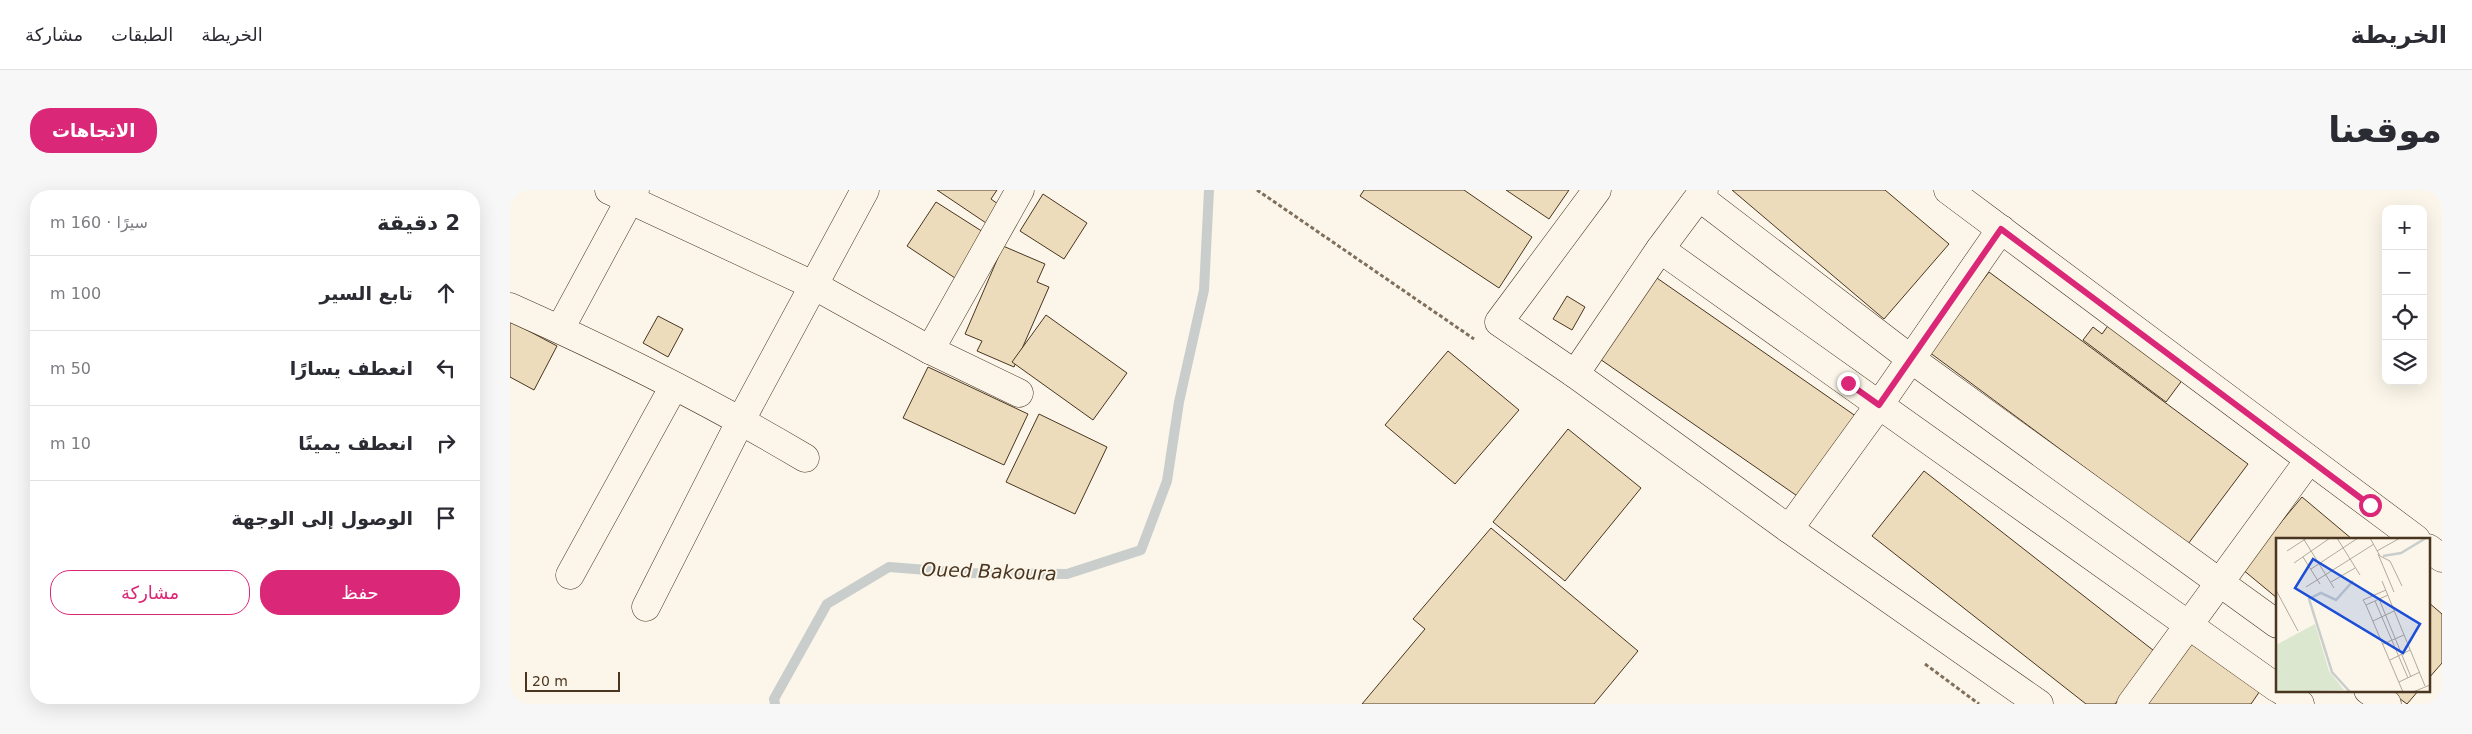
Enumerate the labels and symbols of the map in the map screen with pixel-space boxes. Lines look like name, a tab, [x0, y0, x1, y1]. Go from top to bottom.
route end	[1837, 372, 1860, 395]
route start	[2359, 494, 2382, 517]
inset map	[2276, 538, 2430, 692]
water label: Oued Bakoura	[921, 558, 1057, 584]
scale bar	[525, 669, 620, 692]

